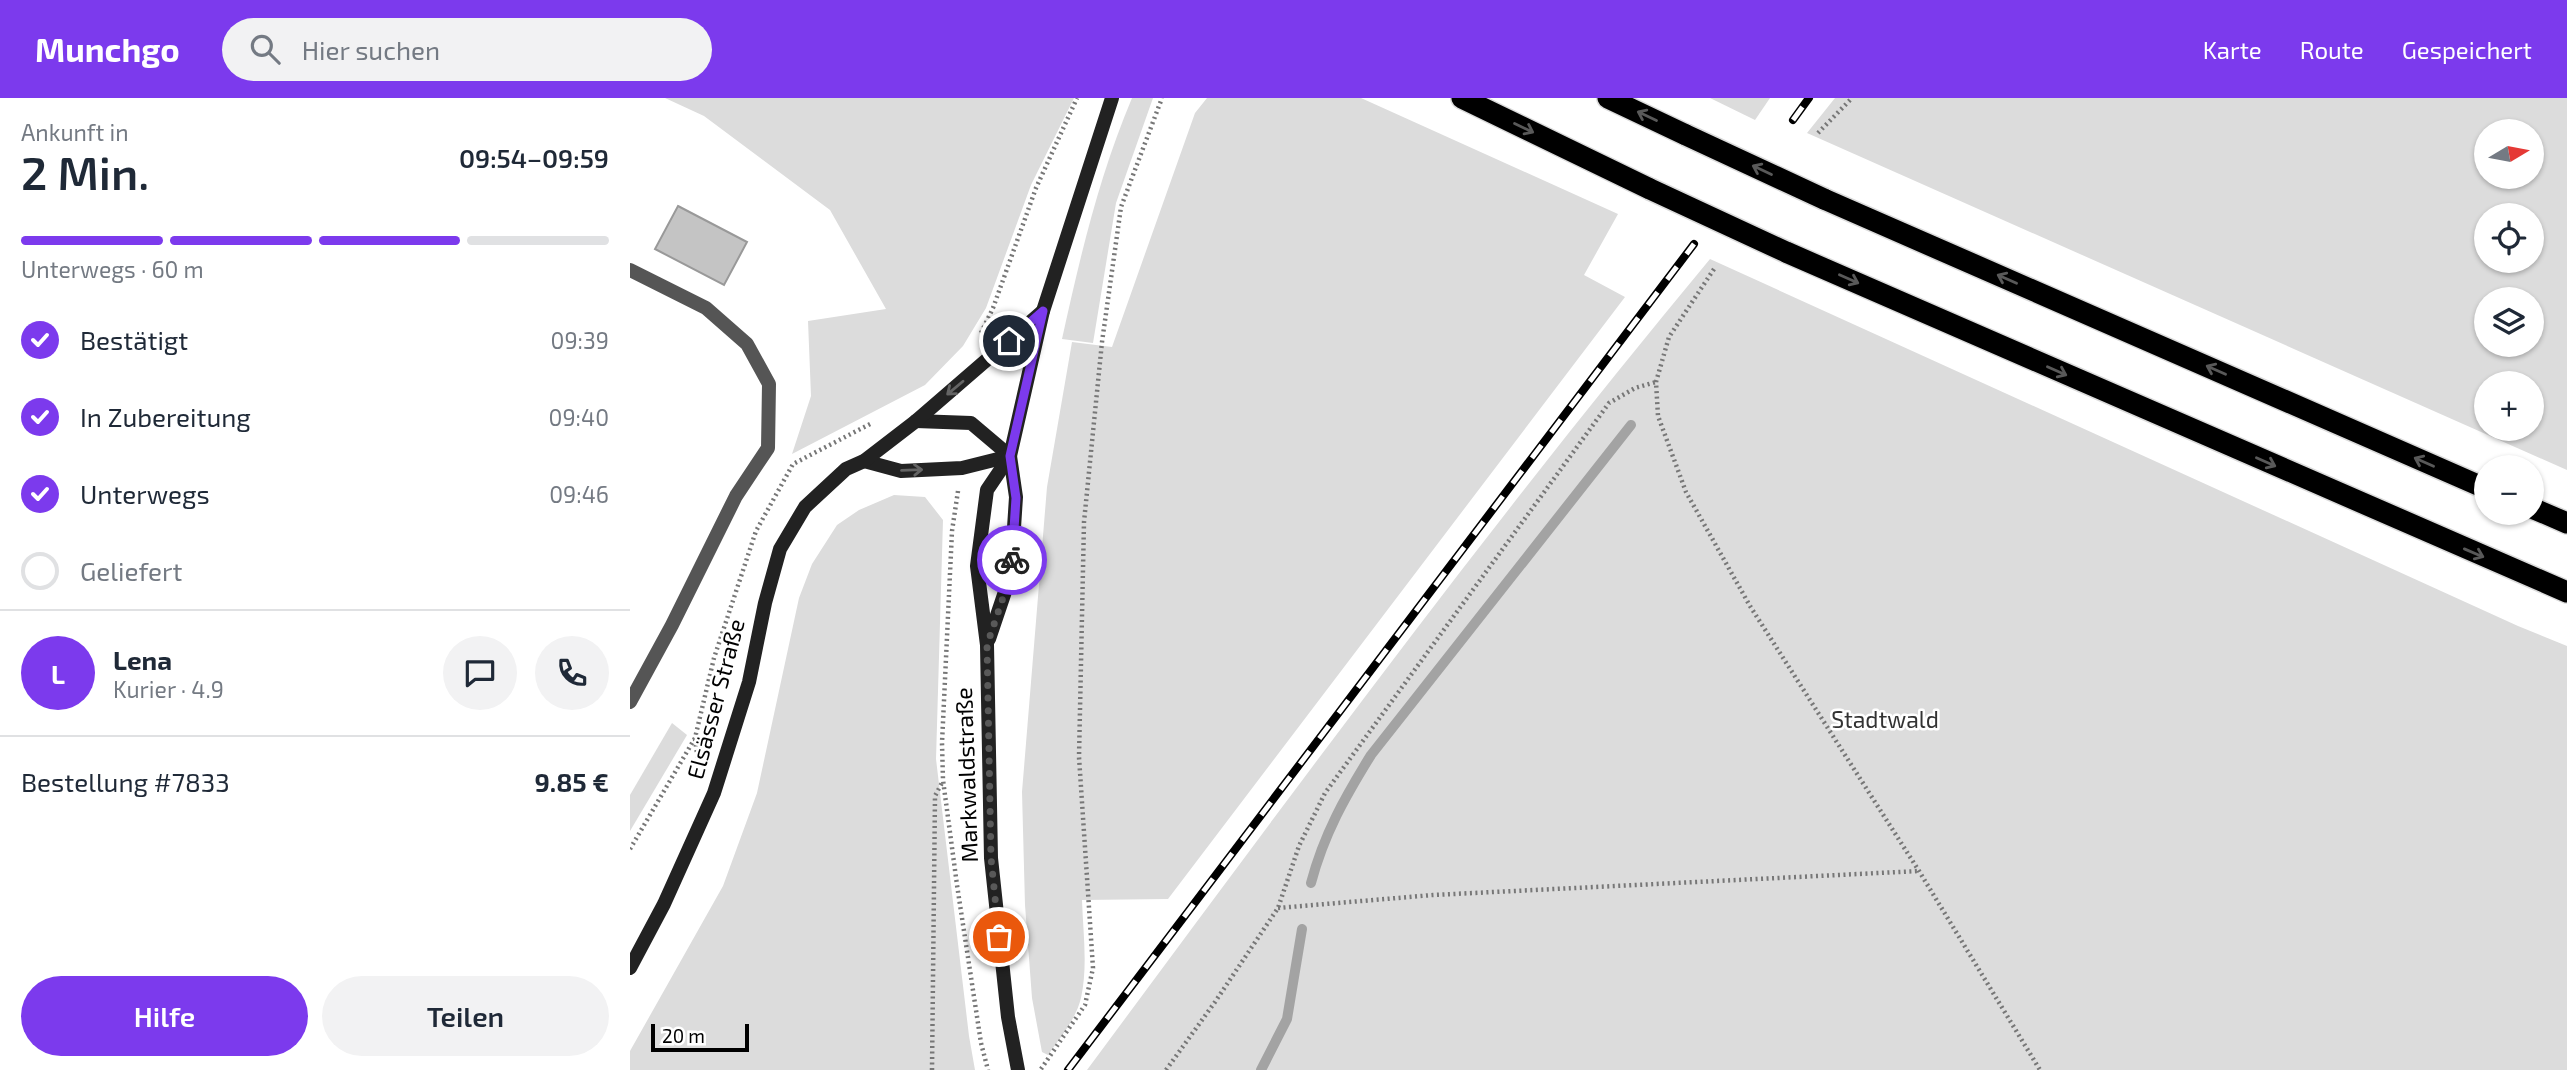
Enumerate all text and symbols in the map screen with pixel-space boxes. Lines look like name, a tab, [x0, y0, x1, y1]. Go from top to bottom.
search box	[222, 18, 712, 81]
text: Munchgo	[35, 29, 180, 69]
icon: search	[246, 30, 284, 68]
text: Hier suchen	[302, 34, 440, 65]
text: Karte	[2203, 35, 2262, 64]
text: Route	[2300, 35, 2364, 64]
text: Gespeichert	[2402, 35, 2532, 64]
one-way arrow	[1637, 109, 1658, 123]
text: Ankunft in	[21, 118, 129, 146]
north arrow	[2474, 119, 2544, 189]
map controls	[2474, 119, 2544, 525]
one-way arrow	[1513, 121, 1534, 135]
text: 09:54–09:59	[459, 142, 609, 173]
text: 2 Min.	[21, 144, 149, 199]
one-way arrow	[1752, 163, 1773, 176]
button: locate	[2474, 203, 2544, 273]
text: Unterwegs · 60 m	[21, 255, 204, 283]
one-way arrow	[1997, 272, 2019, 285]
one-way arrow	[1838, 274, 1859, 287]
button: layers	[2474, 287, 2544, 357]
pin	[979, 311, 1039, 371]
icon: check	[21, 321, 59, 359]
icon: home	[990, 322, 1028, 360]
text: Bestätigt	[80, 324, 188, 355]
text: 09:39	[551, 326, 609, 354]
one-way arrow	[2206, 363, 2227, 376]
one-way arrow	[2046, 365, 2067, 378]
button: +	[2474, 371, 2544, 441]
one-way arrow	[946, 380, 964, 396]
icon: check	[21, 398, 59, 436]
text: In Zubereitung	[80, 401, 251, 432]
text: 09:40	[549, 403, 609, 431]
one-way arrow	[2414, 454, 2435, 467]
button: −	[2474, 455, 2544, 525]
one-way arrow	[2254, 456, 2276, 469]
one-way arrow	[900, 464, 923, 477]
icon: check	[21, 475, 59, 513]
text: Unterwegs	[80, 478, 210, 509]
text: 09:46	[549, 480, 609, 508]
courier	[977, 525, 1047, 595]
icon: bike	[993, 541, 1031, 579]
one-way arrow	[2463, 547, 2484, 560]
text: Geliefert	[80, 555, 182, 586]
street label: Elsässer Straße	[680, 615, 750, 782]
button: chat	[443, 636, 517, 710]
button: phone	[535, 636, 609, 710]
text: Lena	[113, 644, 172, 675]
text: L	[51, 658, 65, 689]
text: Kurier · 4.9	[113, 675, 224, 703]
street label: Markwaldstraße	[949, 687, 983, 863]
park label: Stadtwald	[1831, 705, 1939, 733]
text: Bestellung #7833	[21, 766, 230, 797]
text: 9.85 €	[534, 766, 609, 797]
pin	[969, 907, 1029, 967]
icon: bag	[980, 918, 1018, 956]
button: Hilfe	[21, 976, 308, 1056]
button: Teilen	[322, 976, 609, 1056]
scale bar	[651, 1021, 749, 1053]
text: 20 m	[662, 1024, 705, 1047]

